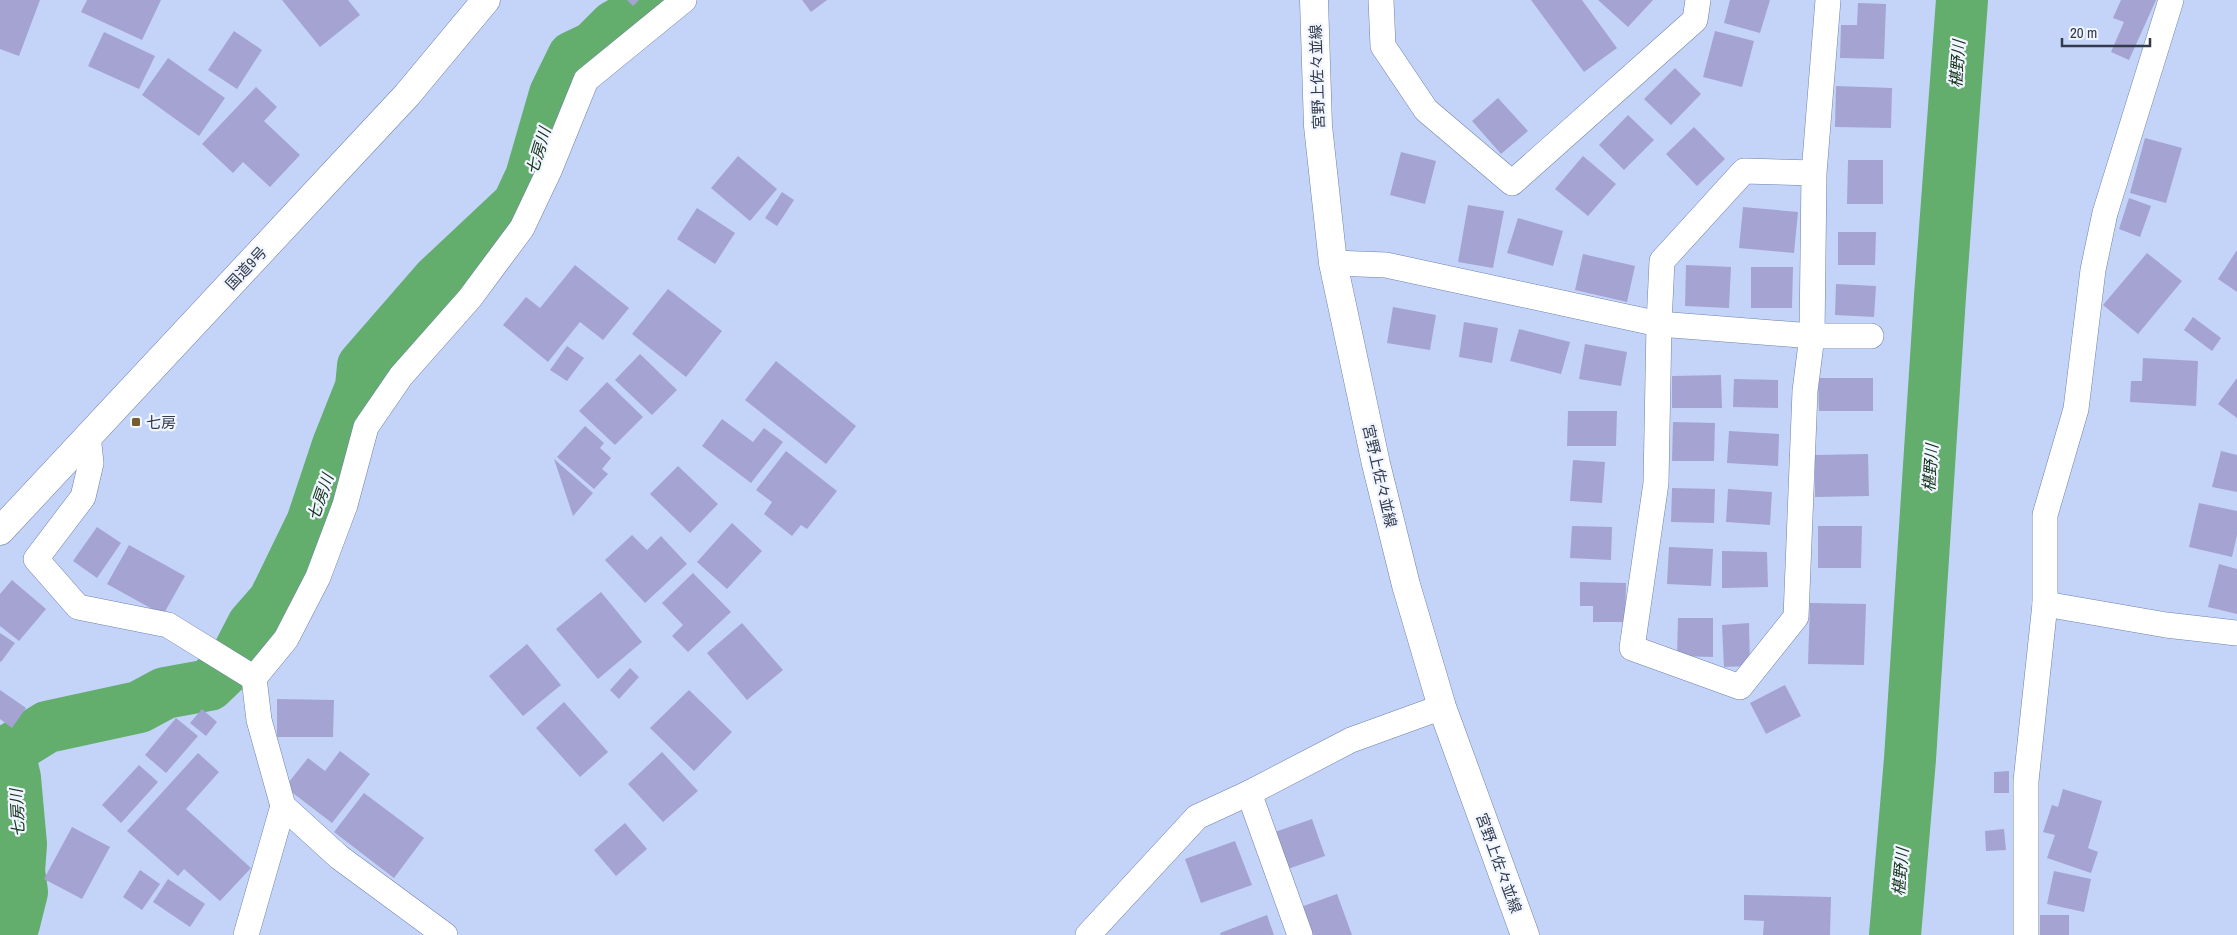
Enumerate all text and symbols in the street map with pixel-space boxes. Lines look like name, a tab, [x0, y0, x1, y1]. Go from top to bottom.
scale bar	[2062, 15, 2150, 47]
text: 20 m	[2070, 22, 2097, 43]
street label: 宮野上佐々並線	[1305, 24, 1329, 130]
water label: 椹野川	[1944, 37, 1970, 89]
water label: 七房川	[520, 123, 556, 177]
street label: 国道9号	[221, 242, 271, 294]
place label: 七房	[146, 412, 176, 433]
marker: 七房	[130, 416, 142, 428]
street label: 宮野上佐々並線	[1358, 422, 1402, 530]
water label: 椹野川	[1917, 441, 1943, 493]
water label: 七房川	[302, 469, 339, 523]
water label: 七房川	[5, 786, 29, 838]
street label: 宮野上佐々並線	[1471, 810, 1527, 916]
water label: 椹野川	[1887, 845, 1913, 897]

